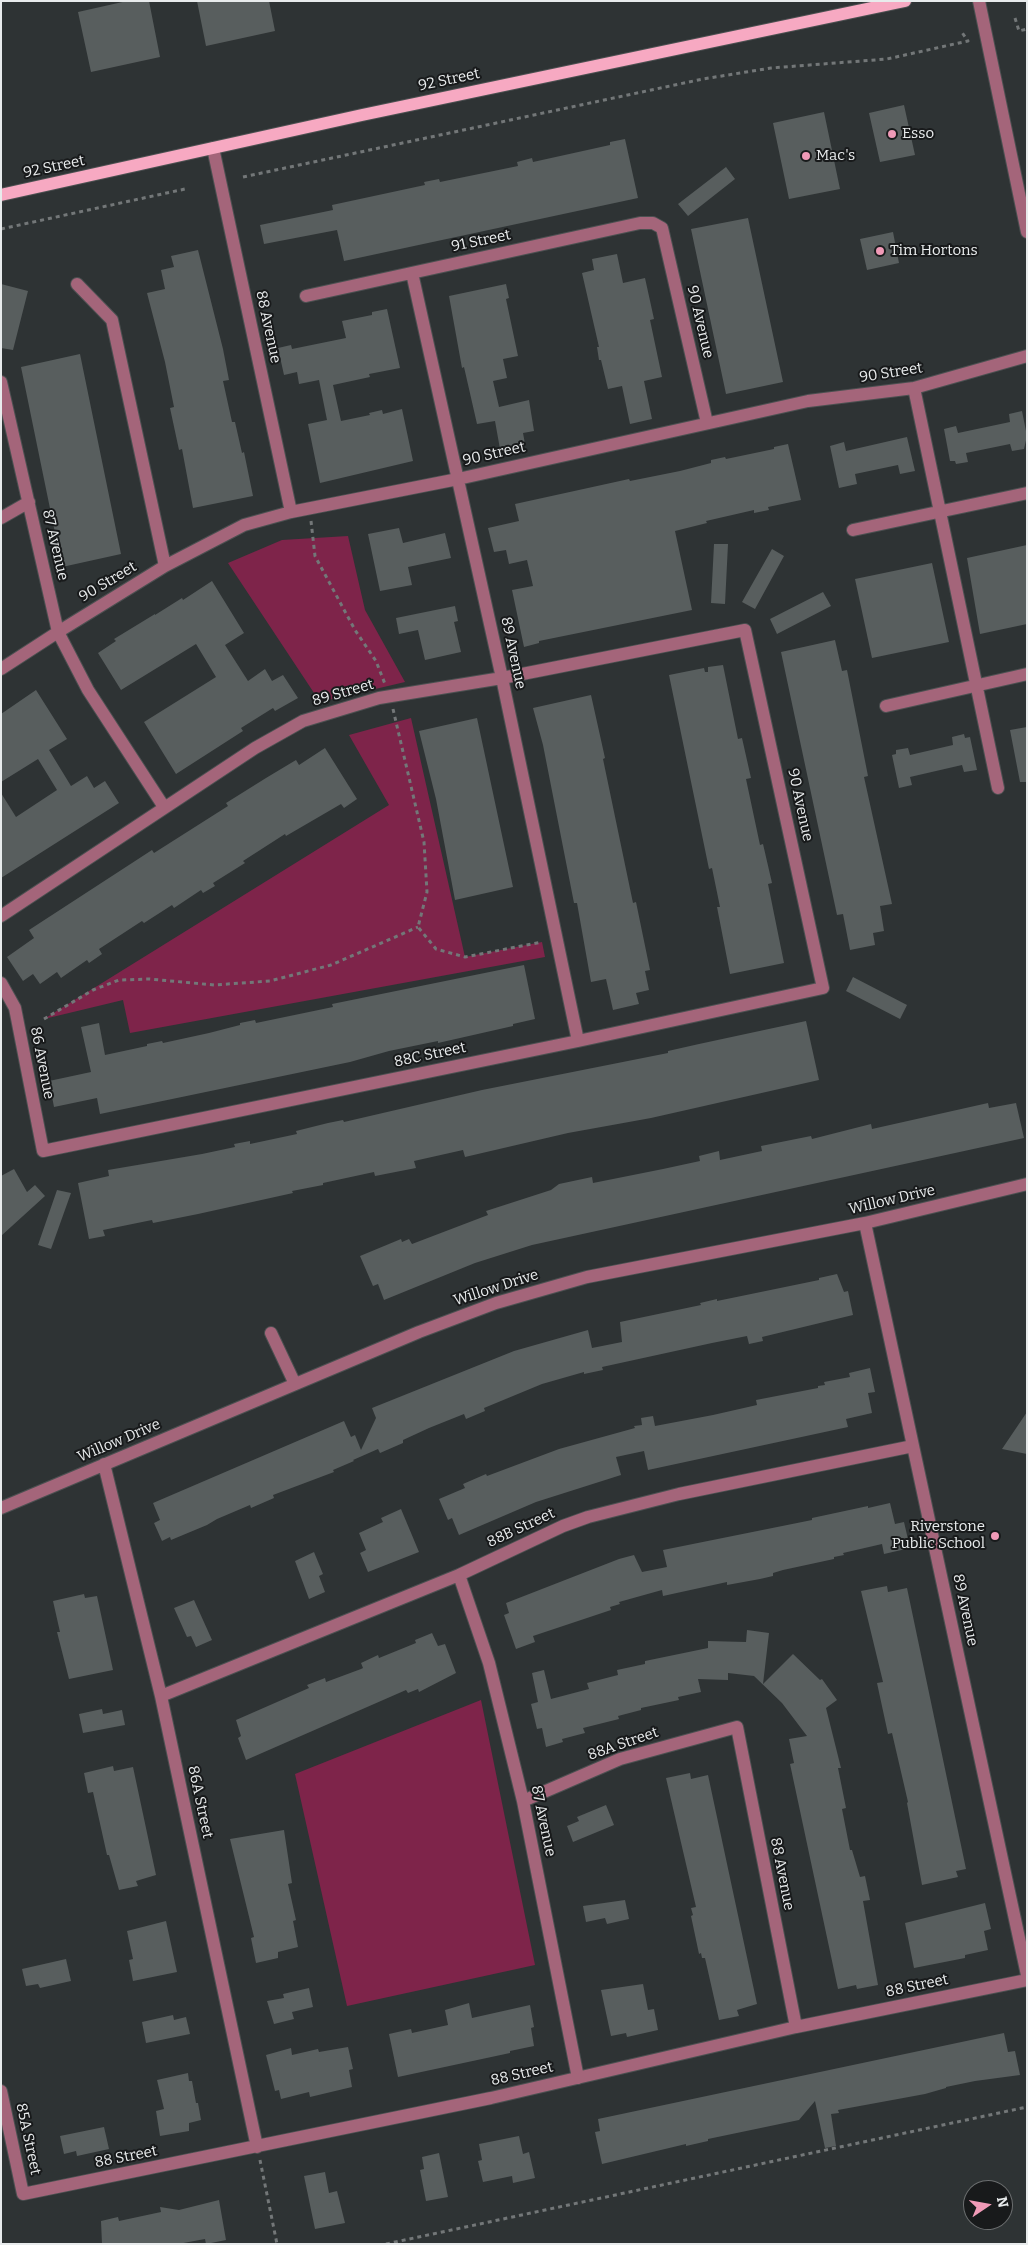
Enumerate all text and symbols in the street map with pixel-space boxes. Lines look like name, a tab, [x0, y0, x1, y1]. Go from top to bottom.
street label: 92 Street	[417, 65, 481, 95]
place label: Esso	[902, 125, 934, 143]
marker: Esso	[886, 128, 898, 140]
place label: Mac's	[816, 147, 855, 165]
marker: Mac's	[800, 150, 812, 162]
street label: 92 Street	[22, 152, 86, 182]
street label: 91 Street	[450, 226, 512, 256]
place label: Tim Hortons	[890, 242, 978, 260]
marker: Tim Hortons	[874, 245, 886, 257]
street label: 90 Avenue	[683, 284, 717, 360]
street label: 88 Avenue	[252, 289, 284, 365]
street label: 90 Street	[858, 359, 924, 387]
street label: 90 Street	[461, 438, 527, 470]
street label: 87 Avenue	[38, 508, 72, 582]
street label: 90 Street	[76, 558, 140, 606]
street label: 89 Avenue	[497, 615, 529, 691]
street label: 89 Street	[310, 676, 376, 710]
street label: 90 Avenue	[783, 767, 817, 843]
street label: 86 Avenue	[26, 1025, 58, 1101]
street label: 88C Street	[393, 1039, 467, 1071]
street label: Willow Drive	[847, 1181, 937, 1219]
street label: Willow Drive	[451, 1266, 541, 1310]
street label: Willow Drive	[75, 1416, 163, 1466]
street label: 88B Street	[484, 1504, 558, 1552]
place label: Riverstone Public School	[892, 1518, 985, 1553]
marker: Riverstone Public School	[989, 1530, 1001, 1542]
street label: 89 Avenue	[949, 1572, 981, 1648]
street label: 88A Street	[585, 1724, 661, 1764]
street label: 86A Street	[184, 1764, 216, 1840]
street label: 87 Avenue	[527, 1784, 559, 1858]
street label: 88 Avenue	[766, 1836, 798, 1912]
street label: 88 Street	[884, 1971, 950, 2001]
street label: 88 Street	[489, 2058, 555, 2090]
street label: 85A Street	[12, 2101, 44, 2177]
street label: 88 Street	[93, 2142, 159, 2172]
north arrow	[963, 2180, 1013, 2230]
text: N	[993, 2195, 1012, 2209]

